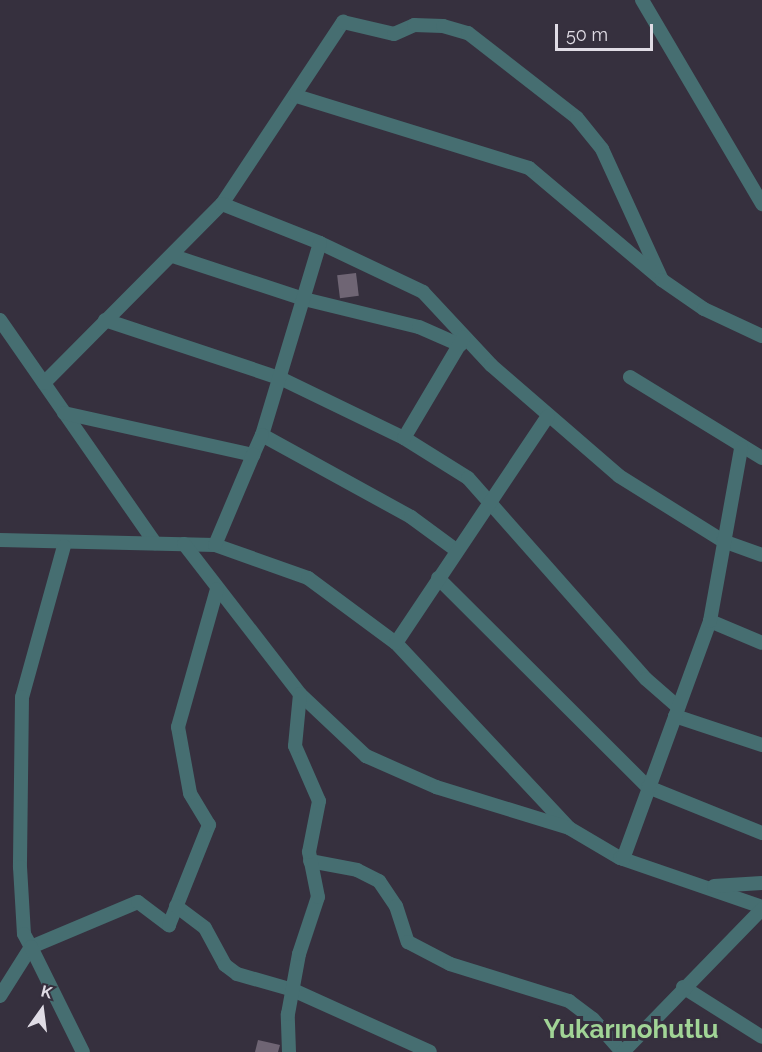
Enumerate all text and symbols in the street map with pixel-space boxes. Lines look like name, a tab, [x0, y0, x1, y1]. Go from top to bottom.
scale bar	[558, 12, 656, 50]
text: 50 m	[566, 24, 608, 45]
north arrow	[12, 980, 72, 1040]
text: K	[39, 982, 54, 1003]
district label: Yukarınohutlu	[543, 1014, 719, 1046]

